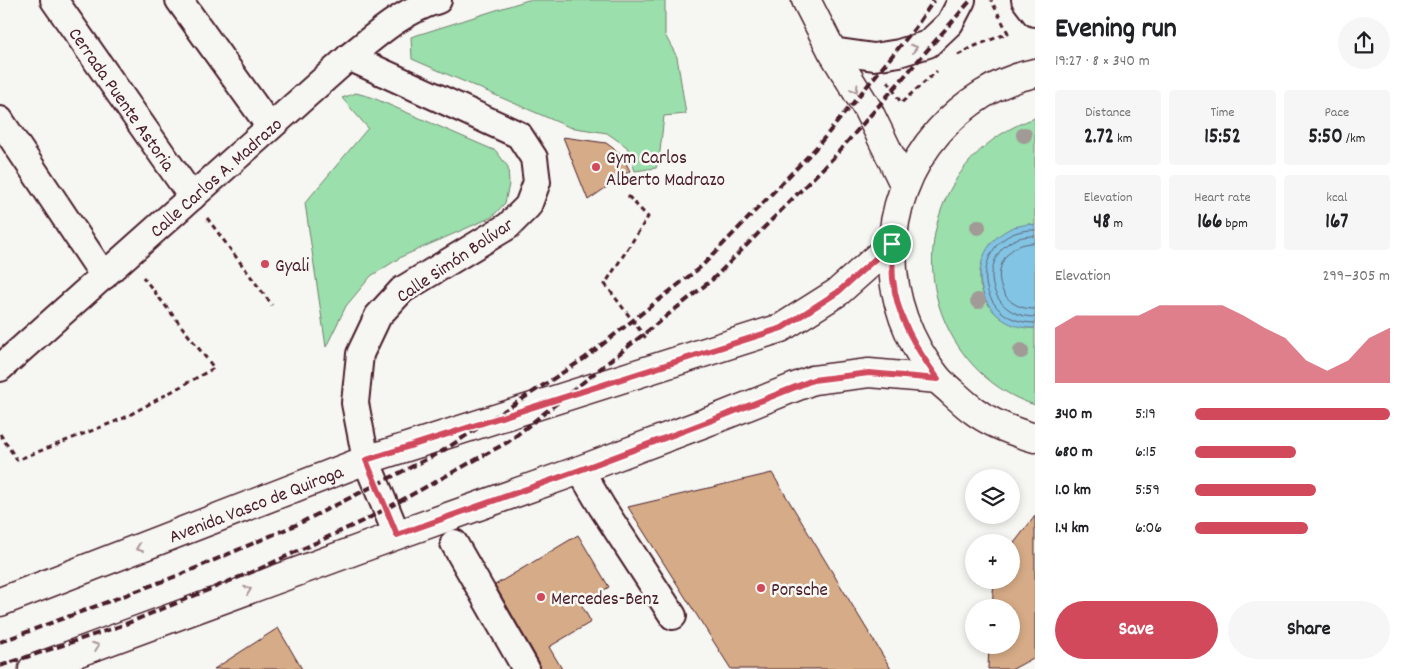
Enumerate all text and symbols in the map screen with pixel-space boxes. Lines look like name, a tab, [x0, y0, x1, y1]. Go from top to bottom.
text: Evening run	[1055, 11, 1177, 51]
button: share	[1338, 17, 1390, 69]
street label: Cerrada Puente Astoria	[60, 23, 180, 179]
one-way arrow	[909, 44, 918, 54]
text: 19:27 · 8 × 340 m	[1055, 50, 1150, 73]
one-way arrow	[849, 83, 858, 92]
text: Distance	[1085, 103, 1131, 123]
text: Time	[1211, 103, 1234, 123]
text: Pace	[1324, 103, 1349, 123]
street label: Calle Carlos A. Madrazo	[145, 113, 290, 245]
text: 2.72	[1084, 123, 1114, 153]
text: 15:52	[1204, 123, 1241, 153]
text: 5:50	[1308, 123, 1343, 153]
text: km	[1114, 129, 1132, 149]
text: /km	[1343, 129, 1365, 149]
place label: Gym Carlos Alberto Madrazo	[606, 146, 725, 195]
marker: Gym Carlos Alberto Madrazo	[590, 161, 602, 173]
text: Elevation	[1084, 188, 1133, 208]
text: Heart rate	[1194, 188, 1251, 208]
text: kcal	[1326, 188, 1347, 208]
text: 48	[1093, 208, 1110, 238]
text: 166	[1197, 208, 1222, 238]
text: 167	[1325, 208, 1348, 238]
street label: Calle Simón Bolívar	[392, 213, 520, 311]
text: m	[1110, 214, 1123, 234]
text: bpm	[1222, 214, 1248, 234]
pin	[871, 223, 913, 265]
icon: arrive	[878, 230, 906, 258]
place label: Gyali	[275, 254, 310, 281]
marker: Gyali	[259, 258, 271, 270]
text: Elevation	[1055, 265, 1111, 288]
text: 299–305 m	[1323, 265, 1390, 288]
text: 340 m	[1055, 403, 1092, 426]
text: 5:19	[1135, 403, 1156, 426]
text: 680 m	[1055, 441, 1093, 464]
text: 6:15	[1135, 441, 1156, 464]
street label: Avenida Vasco de Quiroga	[166, 460, 349, 552]
map controls	[965, 469, 1020, 654]
button: layers	[965, 469, 1020, 524]
text: 1.0 km	[1055, 479, 1091, 502]
text: 5:59	[1135, 479, 1160, 502]
text: 1.4 km	[1055, 517, 1089, 540]
text: 6:06	[1135, 517, 1162, 540]
button: +	[965, 534, 1020, 589]
one-way arrow	[135, 542, 144, 552]
place label: Porsche	[771, 578, 828, 605]
marker: Porsche	[755, 582, 767, 594]
one-way arrow	[243, 586, 252, 596]
place label: Mercedes-Benz	[551, 587, 659, 614]
marker: Mercedes-Benz	[535, 591, 547, 603]
button: −	[965, 599, 1020, 654]
button: Save	[1055, 601, 1218, 659]
button: Share	[1228, 601, 1390, 659]
one-way arrow	[91, 642, 99, 652]

